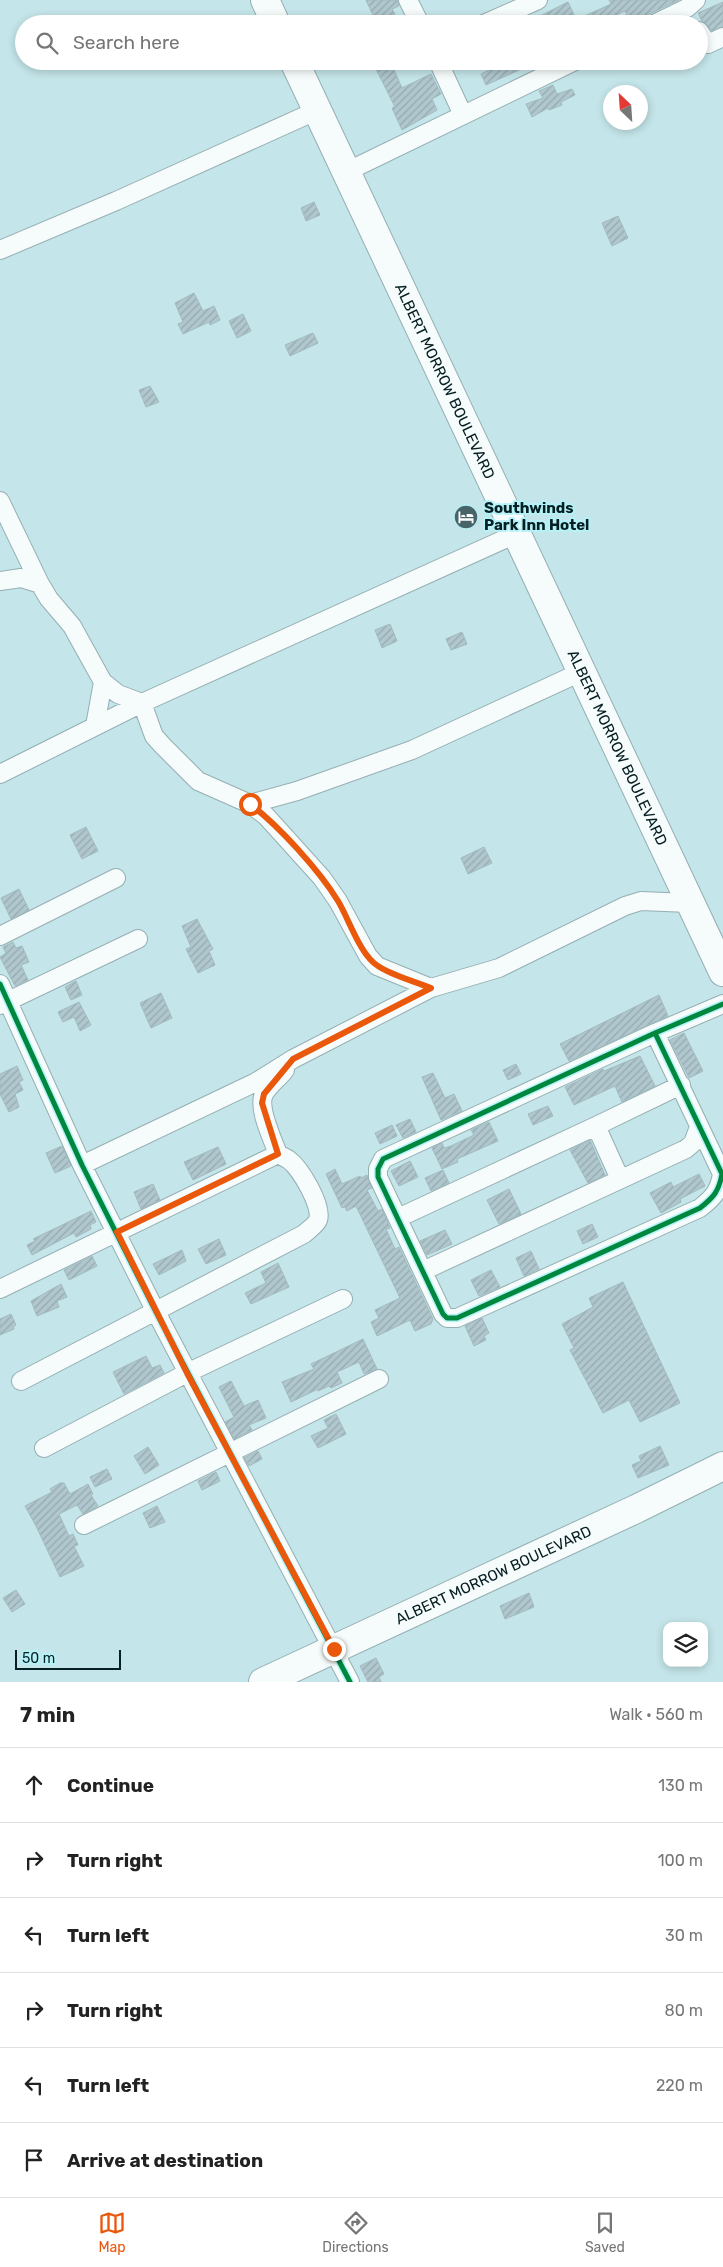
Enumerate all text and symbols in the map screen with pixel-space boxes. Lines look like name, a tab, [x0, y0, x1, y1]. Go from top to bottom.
search box	[15, 15, 708, 70]
icon: search	[33, 29, 61, 57]
text: Search here	[73, 31, 180, 54]
north arrow	[603, 85, 648, 130]
street label: ALBERT MORROW BOULEVARD	[391, 281, 499, 482]
place label: Southwinds Park Inn Hotel	[484, 499, 589, 534]
hotel icon: Southwinds Park Inn Hotel	[453, 504, 479, 530]
street label: ALBERT MORROW BOULEVARD	[564, 647, 671, 848]
route start	[239, 793, 262, 816]
street label: ALBERT MORROW BOULEVARD	[393, 1522, 594, 1628]
map controls	[663, 1622, 708, 1667]
button: layers	[663, 1622, 708, 1667]
route end	[323, 1638, 346, 1661]
scale bar	[15, 1647, 121, 1670]
text: 50 m	[22, 1650, 55, 1667]
text: 7 min	[20, 1702, 75, 1727]
text: Walk · 560 m	[609, 1705, 703, 1724]
icon: ahead	[20, 1771, 48, 1799]
text: Continue	[67, 1774, 154, 1797]
text: 130 m	[658, 1776, 703, 1795]
icon: right	[20, 1846, 48, 1874]
text: Turn right	[67, 1849, 162, 1872]
text: 100 m	[658, 1851, 703, 1870]
icon: left	[20, 1921, 48, 1949]
text: Turn left	[67, 1924, 149, 1947]
text: 30 m	[665, 1926, 703, 1945]
icon: right	[20, 1996, 48, 2024]
text: Turn right	[67, 1999, 162, 2022]
text: 80 m	[665, 2001, 703, 2020]
icon: left	[20, 2071, 48, 2099]
text: Turn left	[67, 2074, 149, 2097]
text: 220 m	[656, 2076, 703, 2095]
icon: arrive	[20, 2146, 48, 2174]
text: Arrive at destination	[67, 2149, 263, 2172]
tab: Map	[98, 2209, 126, 2256]
tab: Directions	[322, 2209, 389, 2256]
tab: Saved	[585, 2209, 625, 2256]

